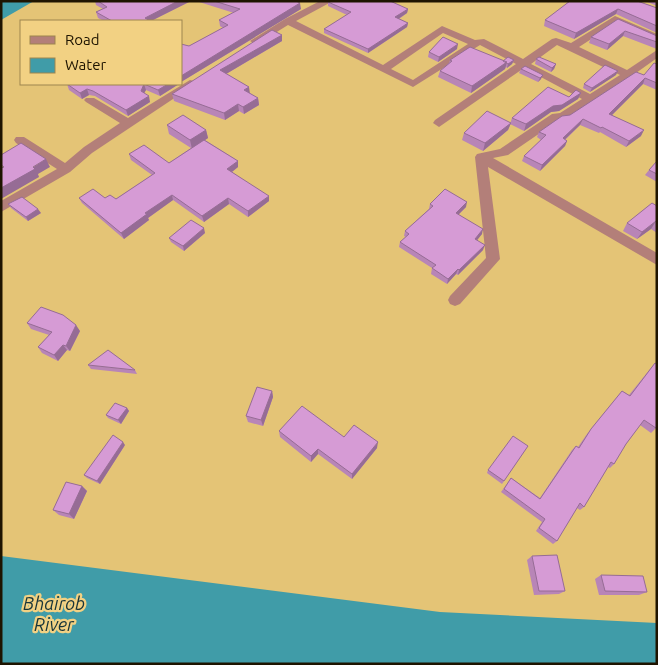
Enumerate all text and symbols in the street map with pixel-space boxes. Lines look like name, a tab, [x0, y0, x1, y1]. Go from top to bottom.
legend	[20, 20, 182, 85]
text: Road	[65, 31, 100, 48]
text: Water	[65, 56, 106, 73]
water label: Bhairob River	[23, 593, 85, 634]

